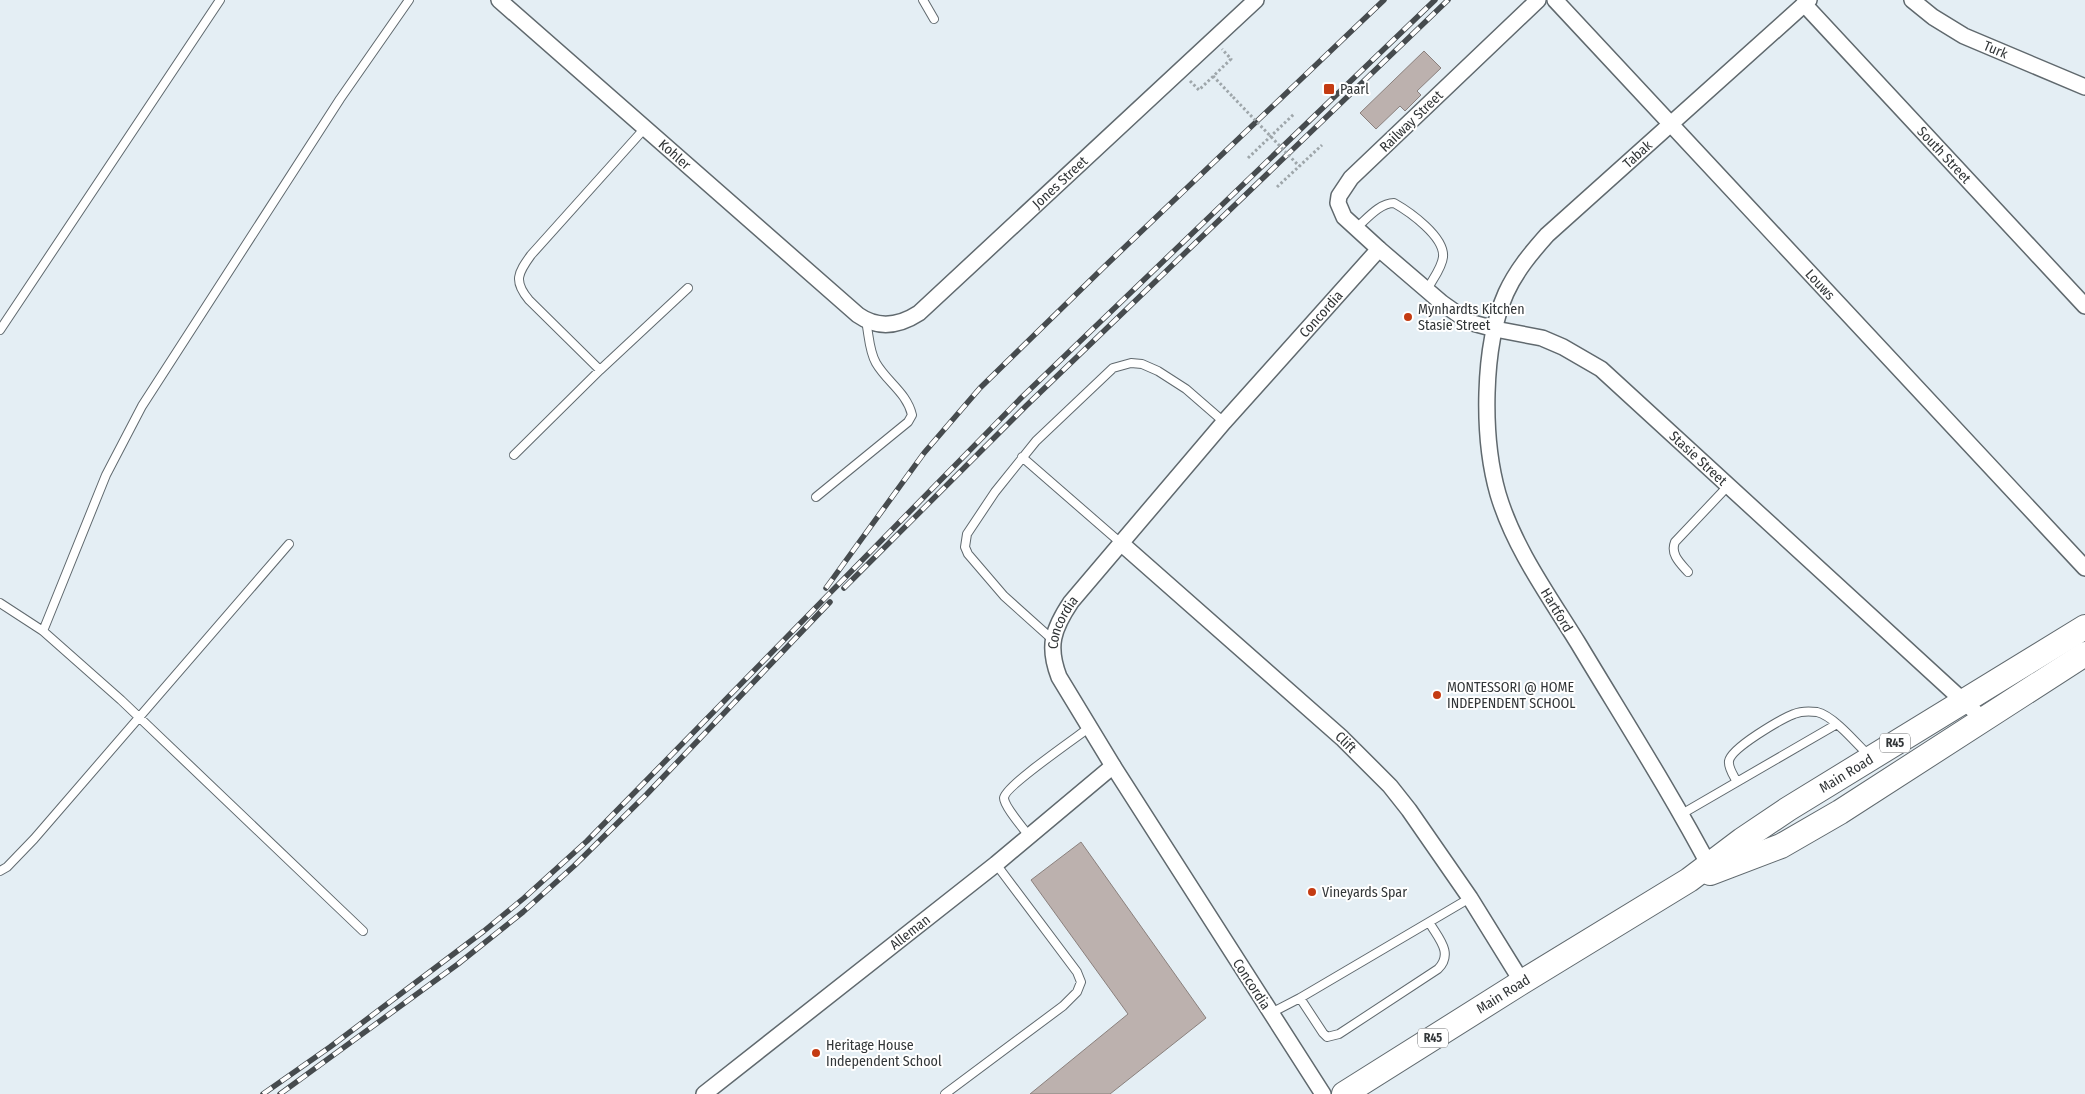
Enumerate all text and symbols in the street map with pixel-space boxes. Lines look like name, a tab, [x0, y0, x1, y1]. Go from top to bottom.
street label: Turk	[1981, 37, 2011, 63]
place label: Paarl	[1340, 81, 1369, 98]
marker: Paarl	[1322, 82, 1336, 96]
street label: Railway Street	[1376, 87, 1447, 156]
street label: South Street	[1913, 123, 1975, 187]
street label: Kohler	[655, 136, 694, 174]
street label: Tabak	[1619, 137, 1656, 172]
street label: Jones Street	[1029, 153, 1092, 212]
street label: Louws	[1802, 266, 1838, 304]
street label: Concordia	[1296, 287, 1347, 341]
place label: Mynhardts Kitchen Stasie Street	[1418, 301, 1525, 334]
marker: Mynhardts Kitchen Stasie Street	[1402, 311, 1414, 323]
street label: Stasie Street	[1666, 428, 1731, 490]
street label: Hartford	[1537, 585, 1576, 635]
street label: Concordia	[1045, 592, 1082, 649]
place label: MONTESSORI @ HOME INDEPENDENT SCHOOL	[1447, 679, 1576, 712]
marker: MONTESSORI @ HOME INDEPENDENT SCHOOL	[1431, 689, 1443, 701]
street label: Clift	[1332, 728, 1360, 757]
road number: R45	[1880, 734, 1910, 752]
street label: Main Road	[1816, 751, 1876, 797]
place label: Vineyards Spar	[1322, 884, 1407, 901]
marker: Vineyards Spar	[1306, 886, 1318, 898]
street label: Alleman	[887, 911, 934, 953]
street label: Concordia	[1229, 956, 1274, 1013]
street label: Main Road	[1473, 971, 1533, 1018]
road number: R45	[1418, 1028, 1448, 1048]
place label: Heritage House Independent School	[826, 1037, 942, 1070]
marker: Heritage House Independent School	[810, 1047, 822, 1059]

